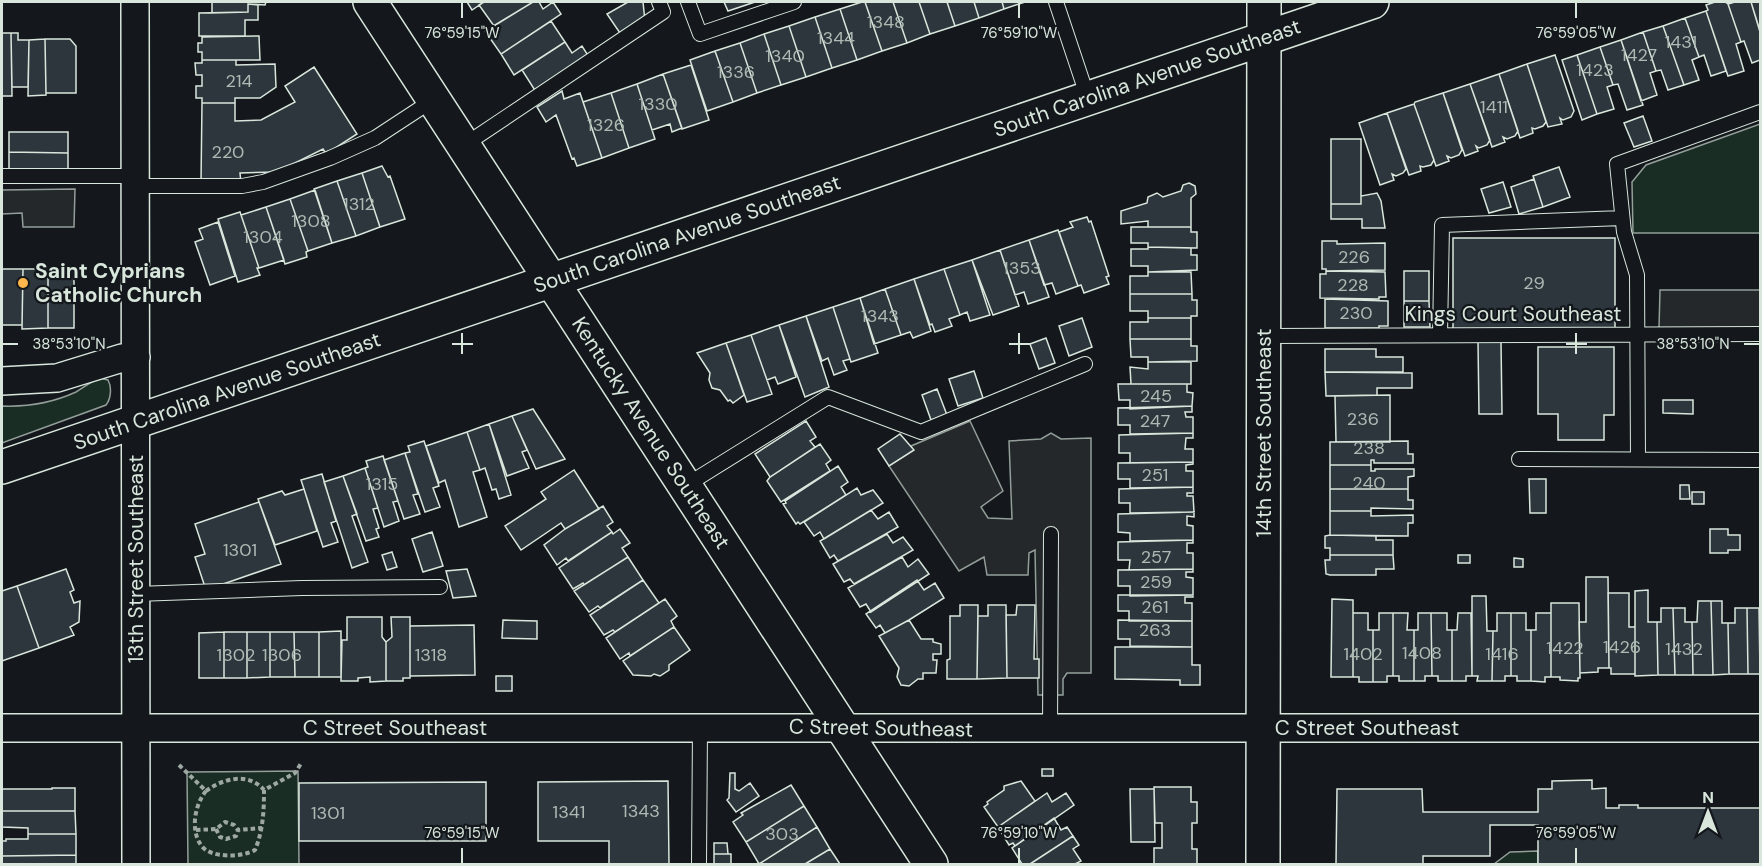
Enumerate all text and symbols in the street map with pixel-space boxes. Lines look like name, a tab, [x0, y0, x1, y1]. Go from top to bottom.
house number: 1348	[867, 10, 905, 34]
street label: South Carolina Avenue Southeast	[990, 12, 1304, 144]
text: 76°59'15"W	[424, 23, 500, 43]
text: 76°59'10"W	[981, 23, 1058, 43]
text: 76°59'05"W	[1536, 23, 1617, 43]
house number: 1344	[817, 26, 855, 50]
house number: 1431	[1665, 30, 1697, 54]
house number: 1427	[1621, 43, 1657, 67]
house number: 1340	[765, 44, 805, 68]
house number: 1423	[1576, 58, 1614, 82]
house number: 1336	[717, 60, 755, 84]
house number: 214	[226, 69, 253, 93]
house number: 1330	[638, 92, 678, 116]
house number: 1411	[1480, 95, 1508, 119]
house number: 1326	[587, 113, 625, 137]
house number: 220	[212, 140, 244, 164]
street label: South Carolina Avenue Southeast	[530, 168, 844, 300]
house number: 1312	[343, 192, 375, 216]
house number: 1308	[291, 209, 331, 233]
house number: 1304	[243, 225, 283, 249]
house number: 226	[1338, 245, 1370, 269]
house number: 1353	[1003, 256, 1041, 280]
place label: Saint Cyprians Catholic Church	[35, 257, 202, 309]
house number: 29	[1523, 271, 1545, 295]
house number: 228	[1337, 273, 1369, 297]
marker: Saint Cyprians Catholic Church	[16, 276, 30, 290]
street label: Kings Court Southeast	[1405, 300, 1621, 328]
house number: 230	[1339, 301, 1373, 325]
house number: 1343	[861, 304, 899, 328]
street label: Kentucky Avenue Southeast	[565, 312, 737, 554]
street label: South Carolina Avenue Southeast	[70, 325, 384, 457]
street label: 14th Street Southeast	[1250, 329, 1278, 537]
text: 38°53'10"N	[32, 334, 106, 354]
text: 38°53'10"N	[1656, 334, 1730, 354]
house number: 245	[1140, 384, 1172, 408]
house number: 236	[1347, 407, 1379, 431]
house number: 247	[1140, 409, 1170, 433]
house number: 238	[1353, 436, 1385, 460]
street label: 13th Street Southeast	[122, 455, 150, 663]
house number: 251	[1142, 463, 1168, 487]
house number: 240	[1352, 471, 1386, 495]
house number: 1315	[366, 472, 398, 496]
house number: 1301	[223, 538, 257, 562]
house number: 257	[1141, 545, 1171, 569]
house number: 259	[1140, 570, 1172, 594]
house number: 261	[1141, 595, 1169, 619]
house number: 263	[1139, 618, 1171, 642]
house number: 1426	[1603, 635, 1641, 659]
house number: 1422	[1546, 636, 1584, 660]
house number: 1432	[1665, 637, 1703, 661]
house number: 1408	[1402, 641, 1442, 665]
house number: 1402	[1343, 642, 1383, 666]
house number: 1416	[1485, 642, 1519, 666]
house number: 1302	[217, 643, 255, 667]
house number: 1306	[262, 643, 302, 667]
house number: 1318	[415, 643, 447, 667]
street label: C Street Southeast	[789, 712, 973, 744]
street label: C Street Southeast	[303, 714, 487, 742]
street label: C Street Southeast	[1275, 714, 1459, 742]
north arrow	[1678, 782, 1738, 842]
text: N	[1702, 787, 1714, 808]
house number: 1343	[622, 799, 660, 823]
house number: 1341	[553, 800, 585, 824]
house number: 1301	[311, 801, 345, 825]
house number: 303	[765, 822, 799, 846]
text: 76°59'15"W	[424, 823, 500, 843]
text: 76°59'10"W	[981, 823, 1058, 843]
text: 76°59'05"W	[1536, 823, 1617, 843]

